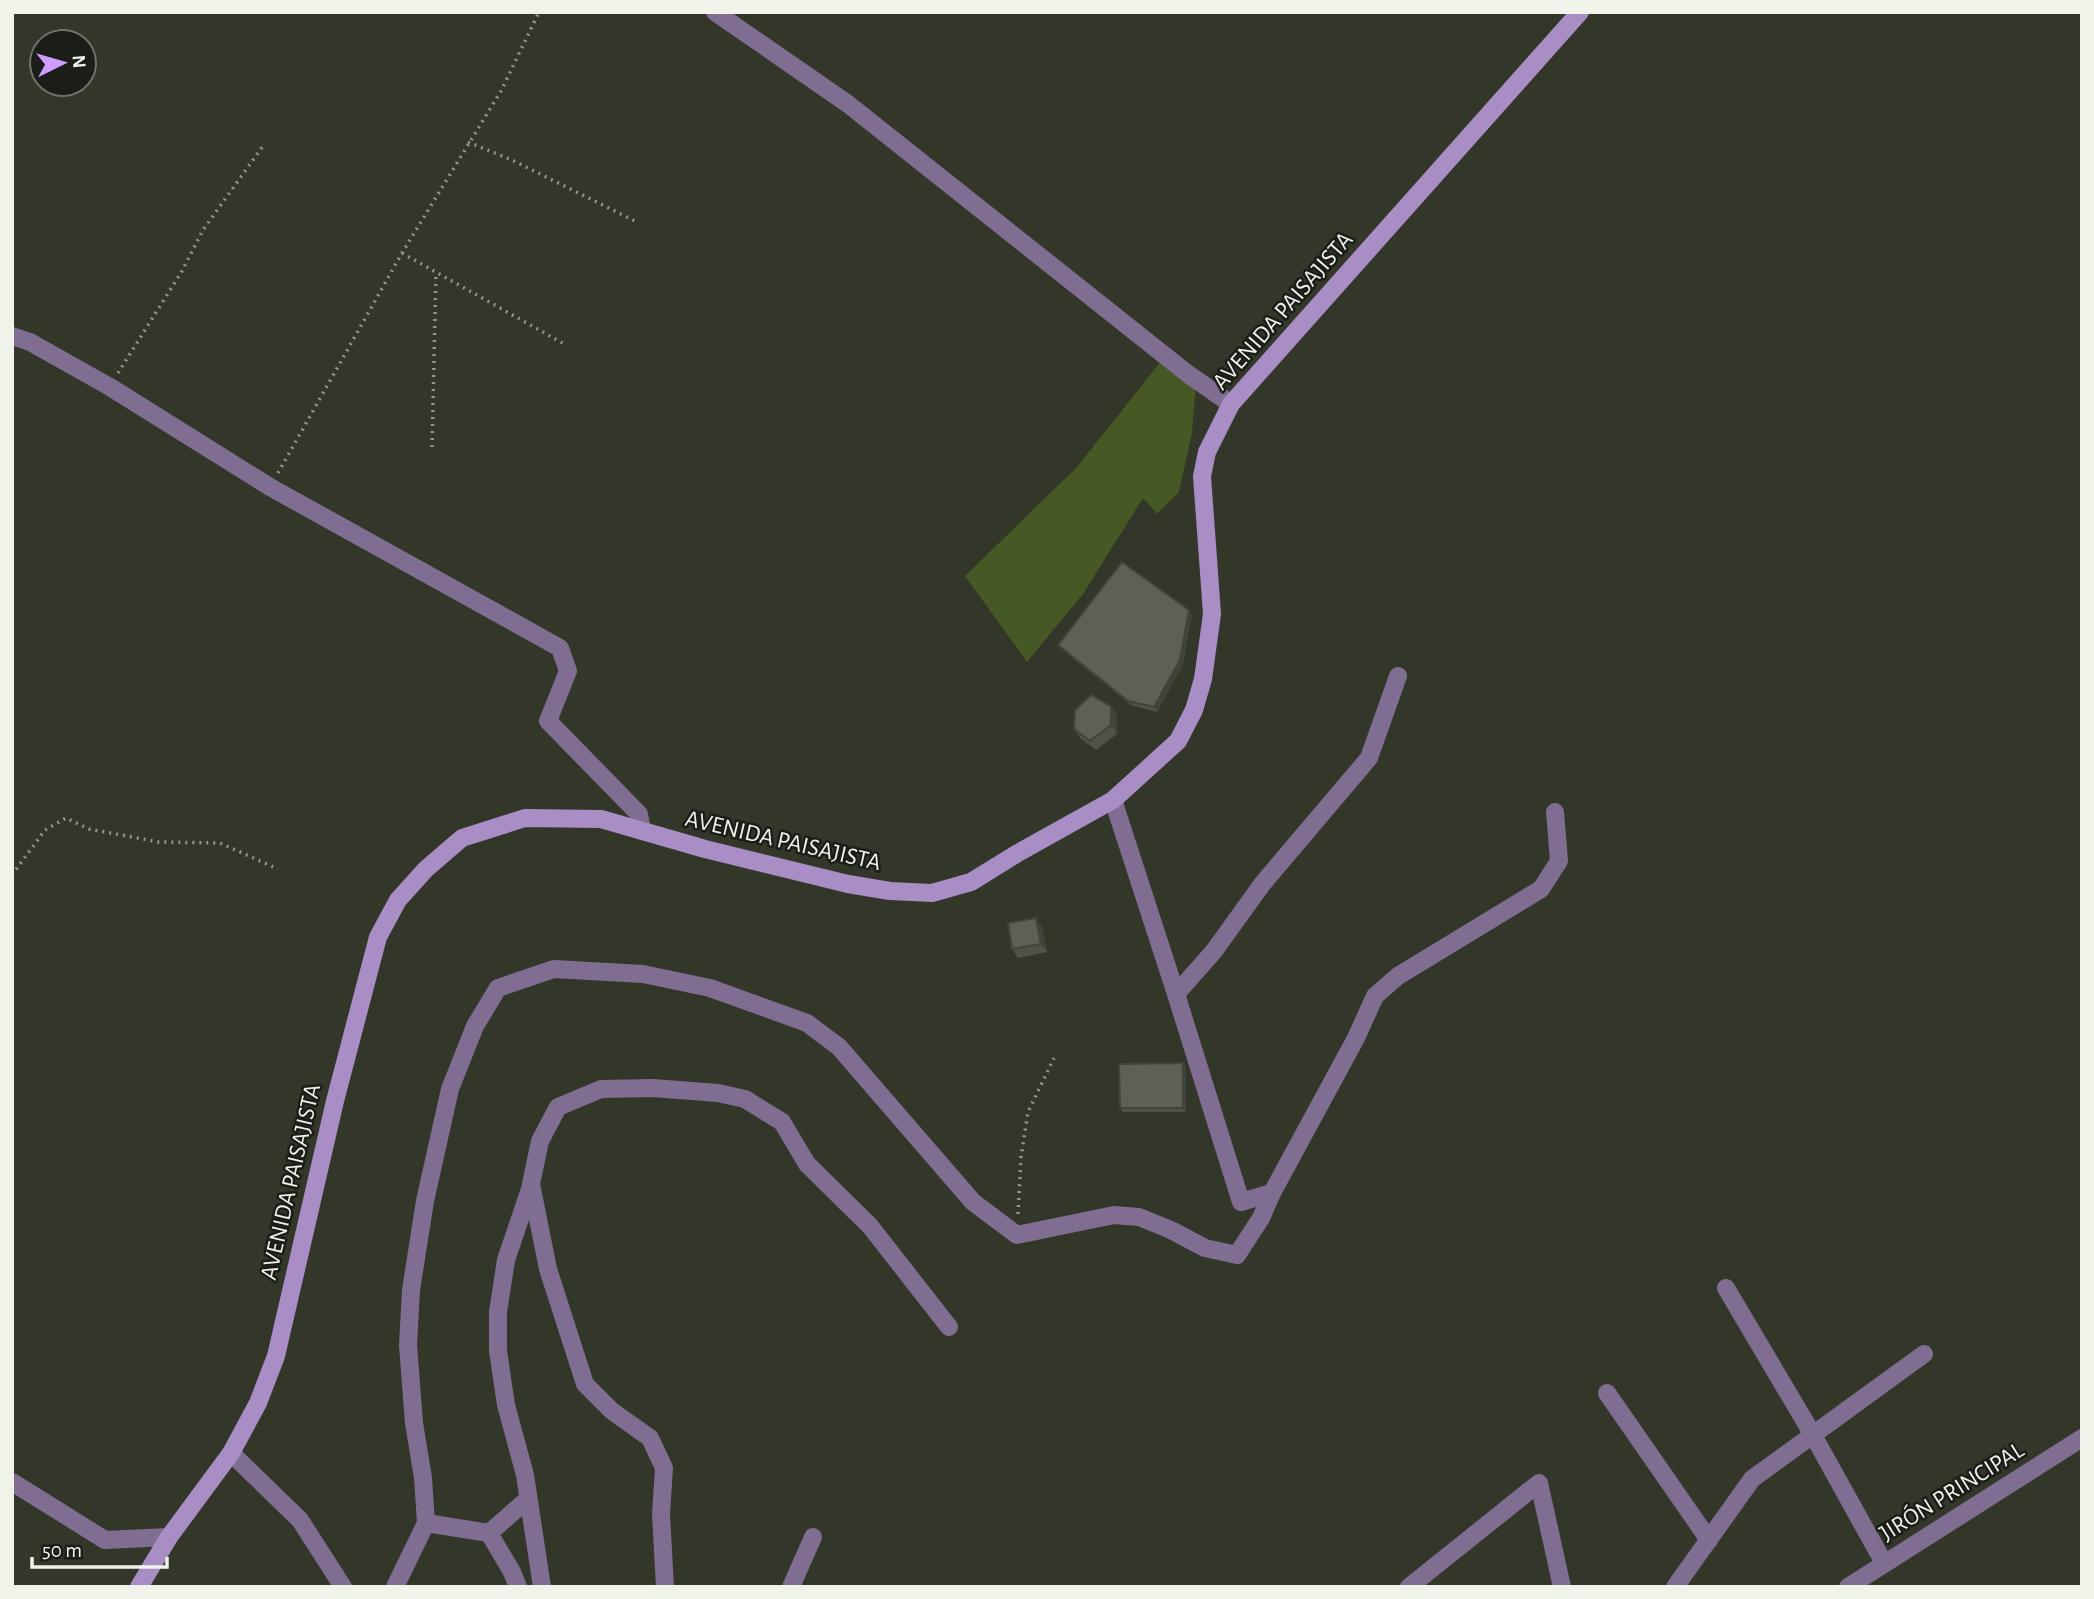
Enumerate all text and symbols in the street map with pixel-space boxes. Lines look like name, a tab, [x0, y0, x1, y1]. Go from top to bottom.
north arrow	[28, 28, 98, 98]
text: N	[68, 54, 88, 69]
street label: AVENIDA PAISAJISTA	[1208, 227, 1358, 394]
street label: AVENIDA PAISAJISTA	[683, 807, 883, 875]
street label: AVENIDA PAISAJISTA	[257, 1082, 325, 1282]
street label: JIRÓN PRINCIPAL	[1875, 1436, 2028, 1546]
scale bar	[32, 1526, 166, 1570]
text: 50 m	[42, 1540, 82, 1561]

